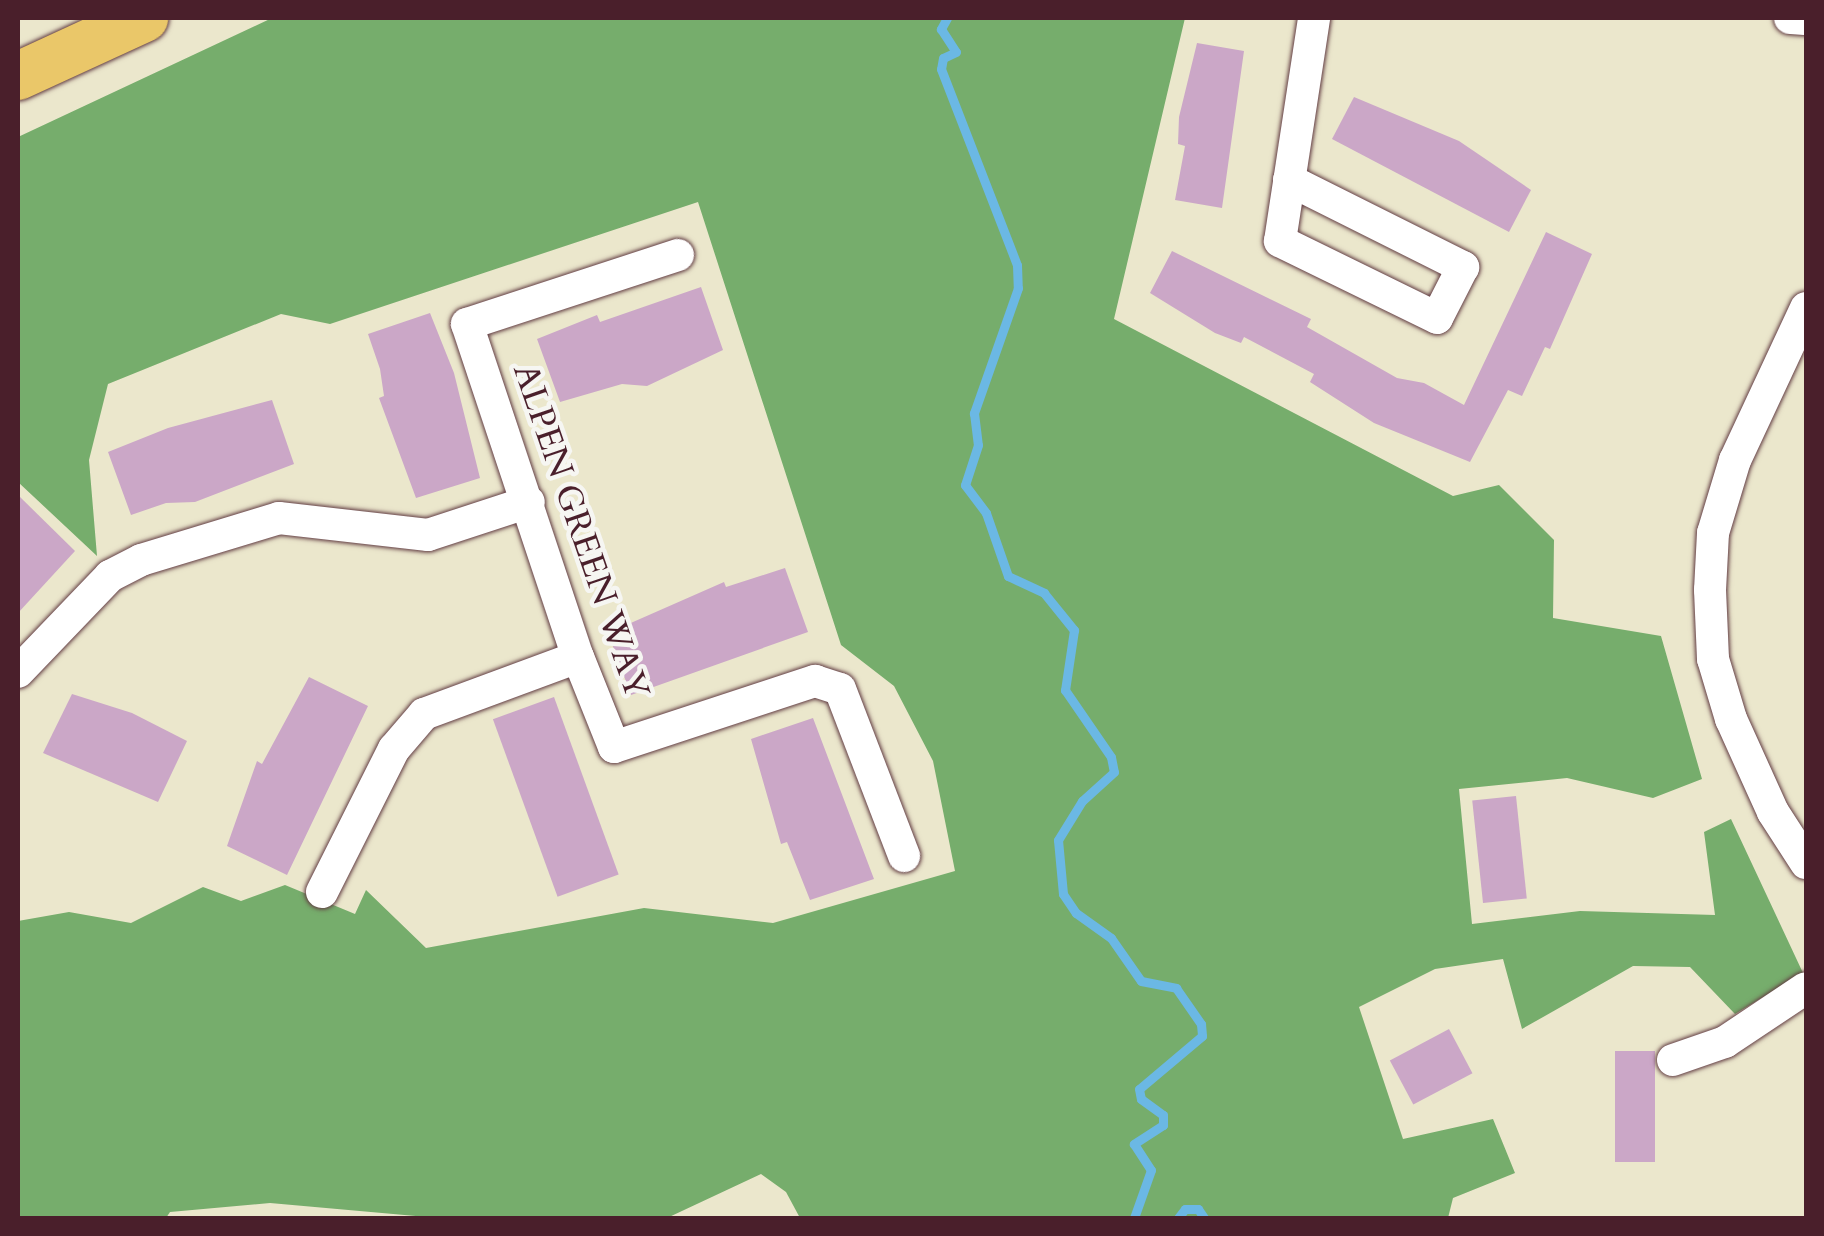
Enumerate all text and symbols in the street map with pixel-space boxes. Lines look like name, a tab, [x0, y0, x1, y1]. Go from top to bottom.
street label: ALPEN GREEN WAY	[504, 358, 658, 704]

